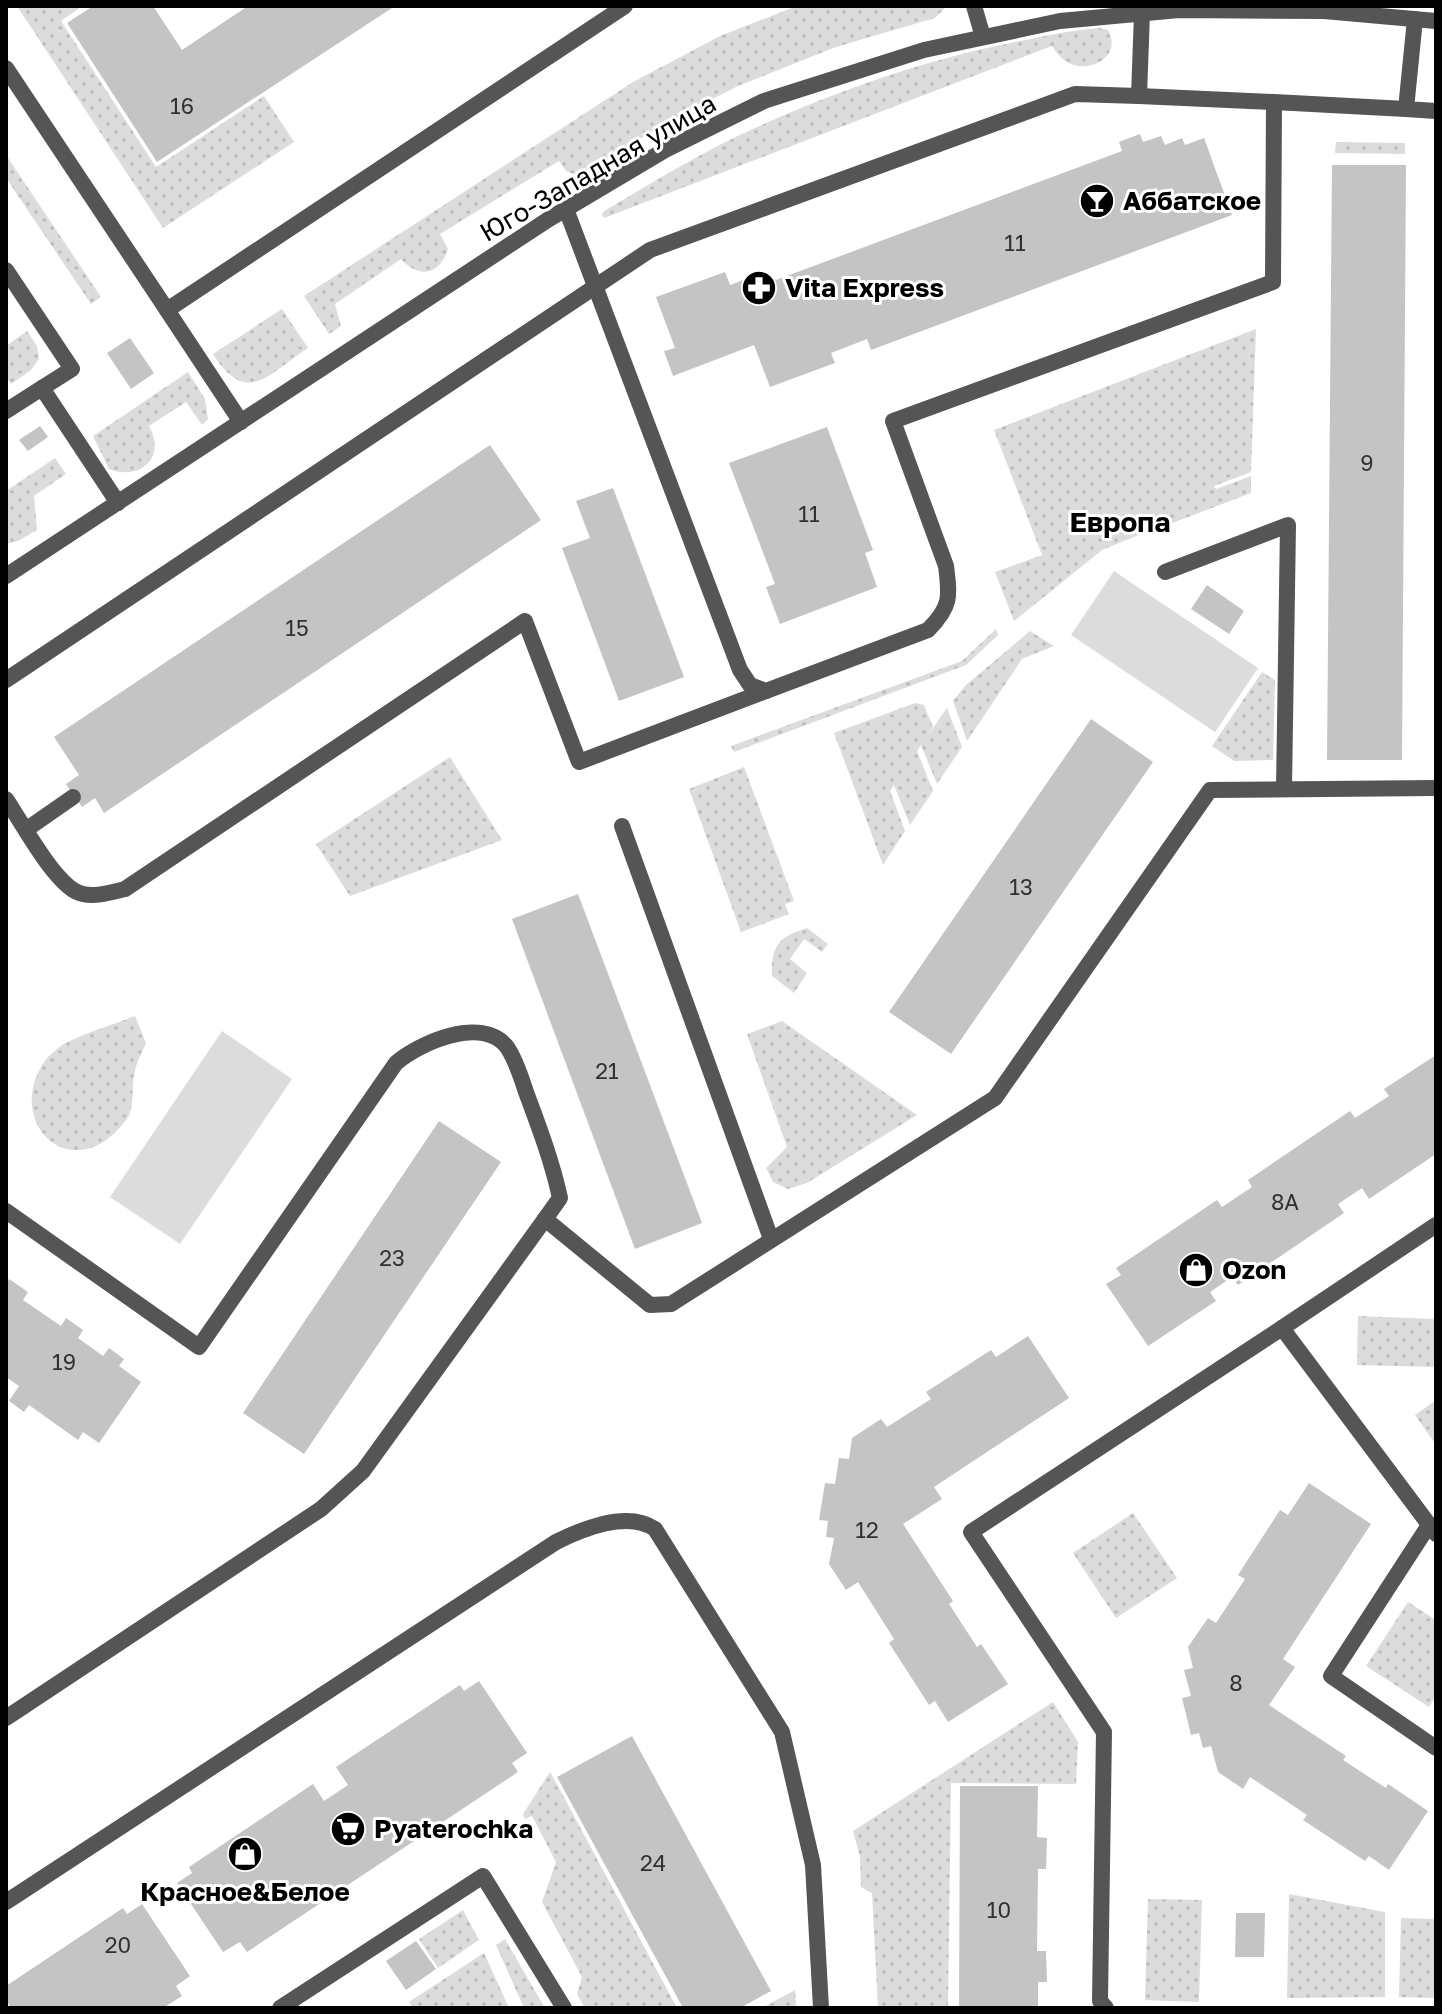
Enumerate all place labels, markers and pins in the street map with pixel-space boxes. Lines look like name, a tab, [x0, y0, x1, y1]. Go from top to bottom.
bar icon: Аббатское	[1078, 182, 1116, 220]
place label: Аббатское	[1123, 185, 1261, 216]
pharmacy icon: Vita Express	[740, 269, 778, 307]
place label: Vita Express	[785, 272, 944, 303]
shop icon: Ozon	[1177, 1251, 1215, 1289]
place label: Ozon	[1222, 1254, 1286, 1285]
supermarket icon: Pyaterochka	[329, 1810, 367, 1848]
place label: Pyaterochka	[374, 1813, 533, 1844]
shop icon: Красное&Белое	[226, 1835, 264, 1873]
place label: Красное&Белое	[140, 1876, 350, 1907]

